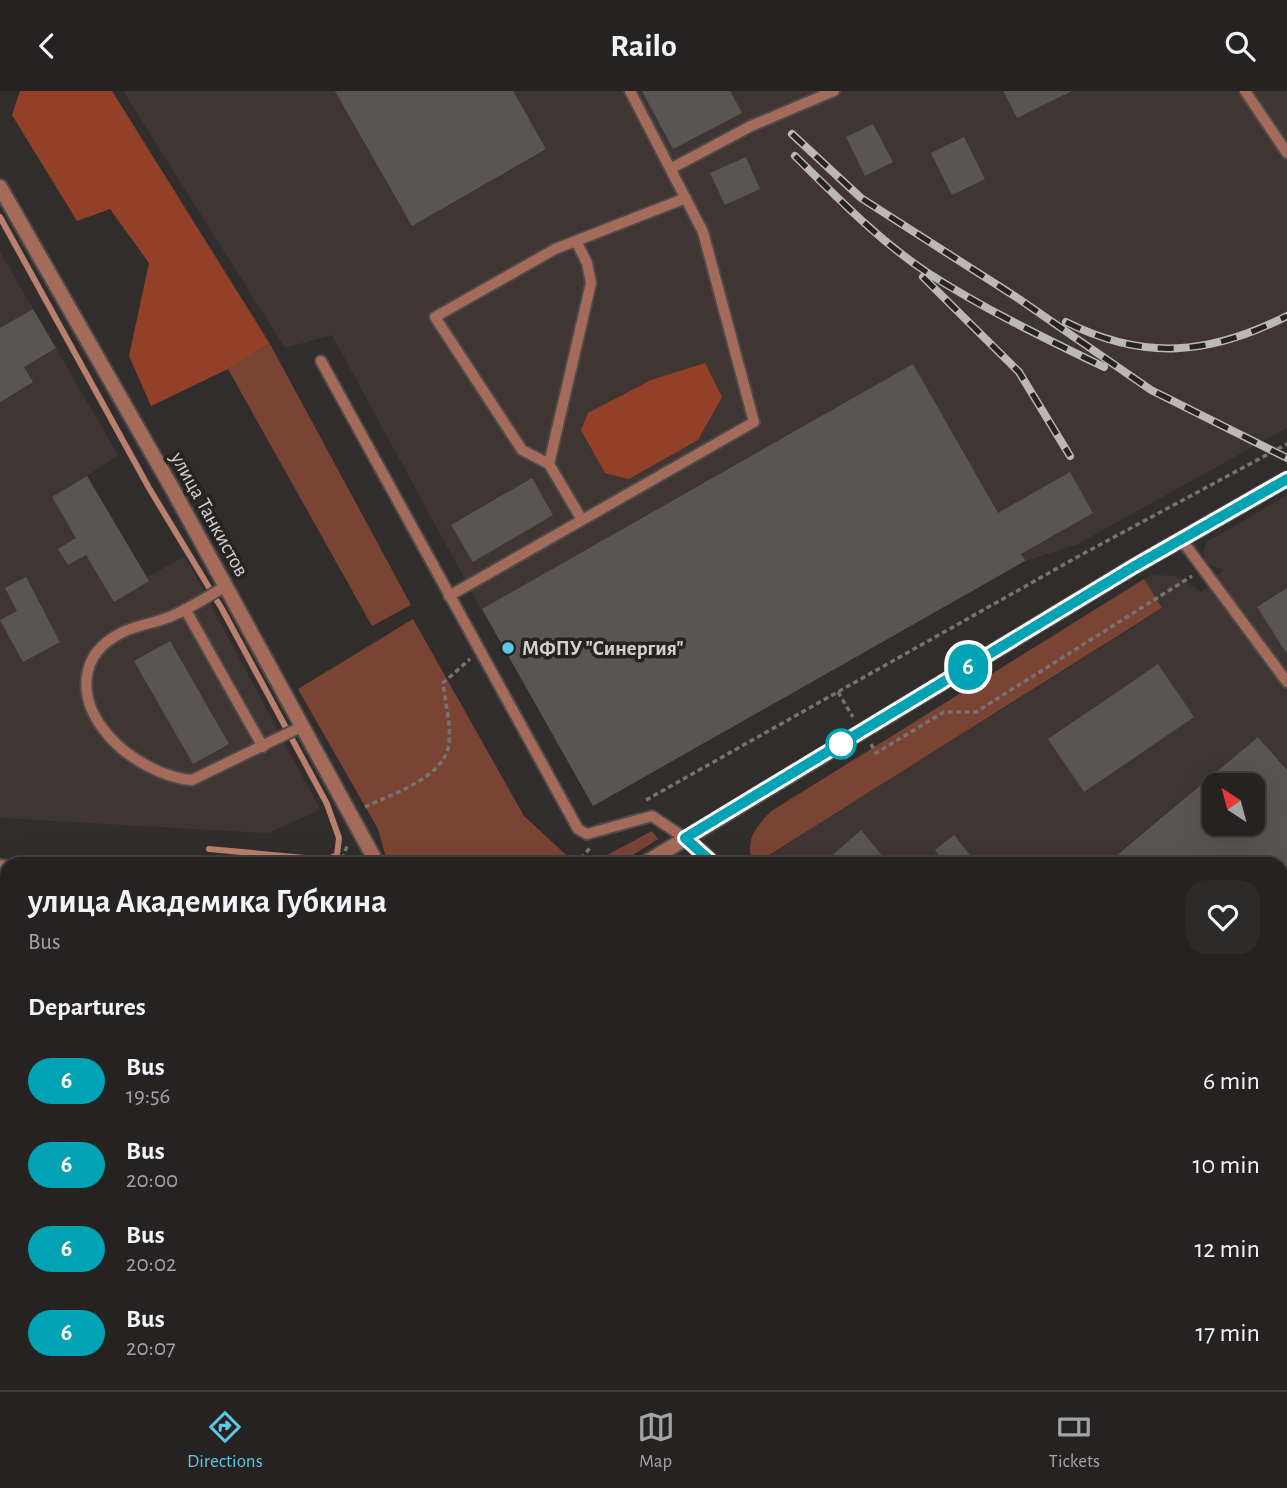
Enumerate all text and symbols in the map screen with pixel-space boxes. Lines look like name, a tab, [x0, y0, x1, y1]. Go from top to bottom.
icon: back	[28, 27, 66, 65]
icon: search	[1221, 27, 1259, 65]
text: Railo	[610, 30, 677, 62]
street label: улица Танкистов	[166, 448, 252, 580]
place label: МФПУ "Синергия"	[522, 638, 684, 659]
marker: МФПУ "Синергия"	[500, 640, 516, 656]
line badge: 6	[945, 644, 991, 690]
text: 6	[962, 655, 974, 679]
unlabelled marker	[826, 729, 856, 759]
north arrow	[1202, 773, 1265, 837]
map controls	[1202, 773, 1265, 836]
button: heart	[1186, 880, 1260, 954]
text: улица Академика Губкина	[28, 886, 387, 919]
text: Bus	[28, 931, 61, 954]
text: Departures	[28, 994, 146, 1020]
text: Bus	[126, 1054, 165, 1080]
text: 6 min	[1203, 1068, 1260, 1094]
text: 6	[61, 1069, 72, 1093]
text: 19:56	[126, 1085, 170, 1108]
text: Bus	[126, 1138, 165, 1164]
text: 10 min	[1193, 1152, 1260, 1178]
text: 6	[61, 1153, 72, 1177]
text: 20:00	[126, 1169, 178, 1192]
text: Bus	[126, 1222, 165, 1248]
text: 12 min	[1194, 1236, 1260, 1262]
text: 6	[61, 1237, 72, 1261]
text: 20:02	[126, 1253, 177, 1276]
text: Bus	[126, 1306, 165, 1332]
text: 17 min	[1195, 1320, 1260, 1346]
text: 6	[61, 1321, 72, 1345]
text: 20:07	[126, 1337, 176, 1360]
tab: Directions	[187, 1408, 263, 1473]
tab: Map	[637, 1408, 675, 1473]
tab: Tickets	[1049, 1408, 1100, 1473]

